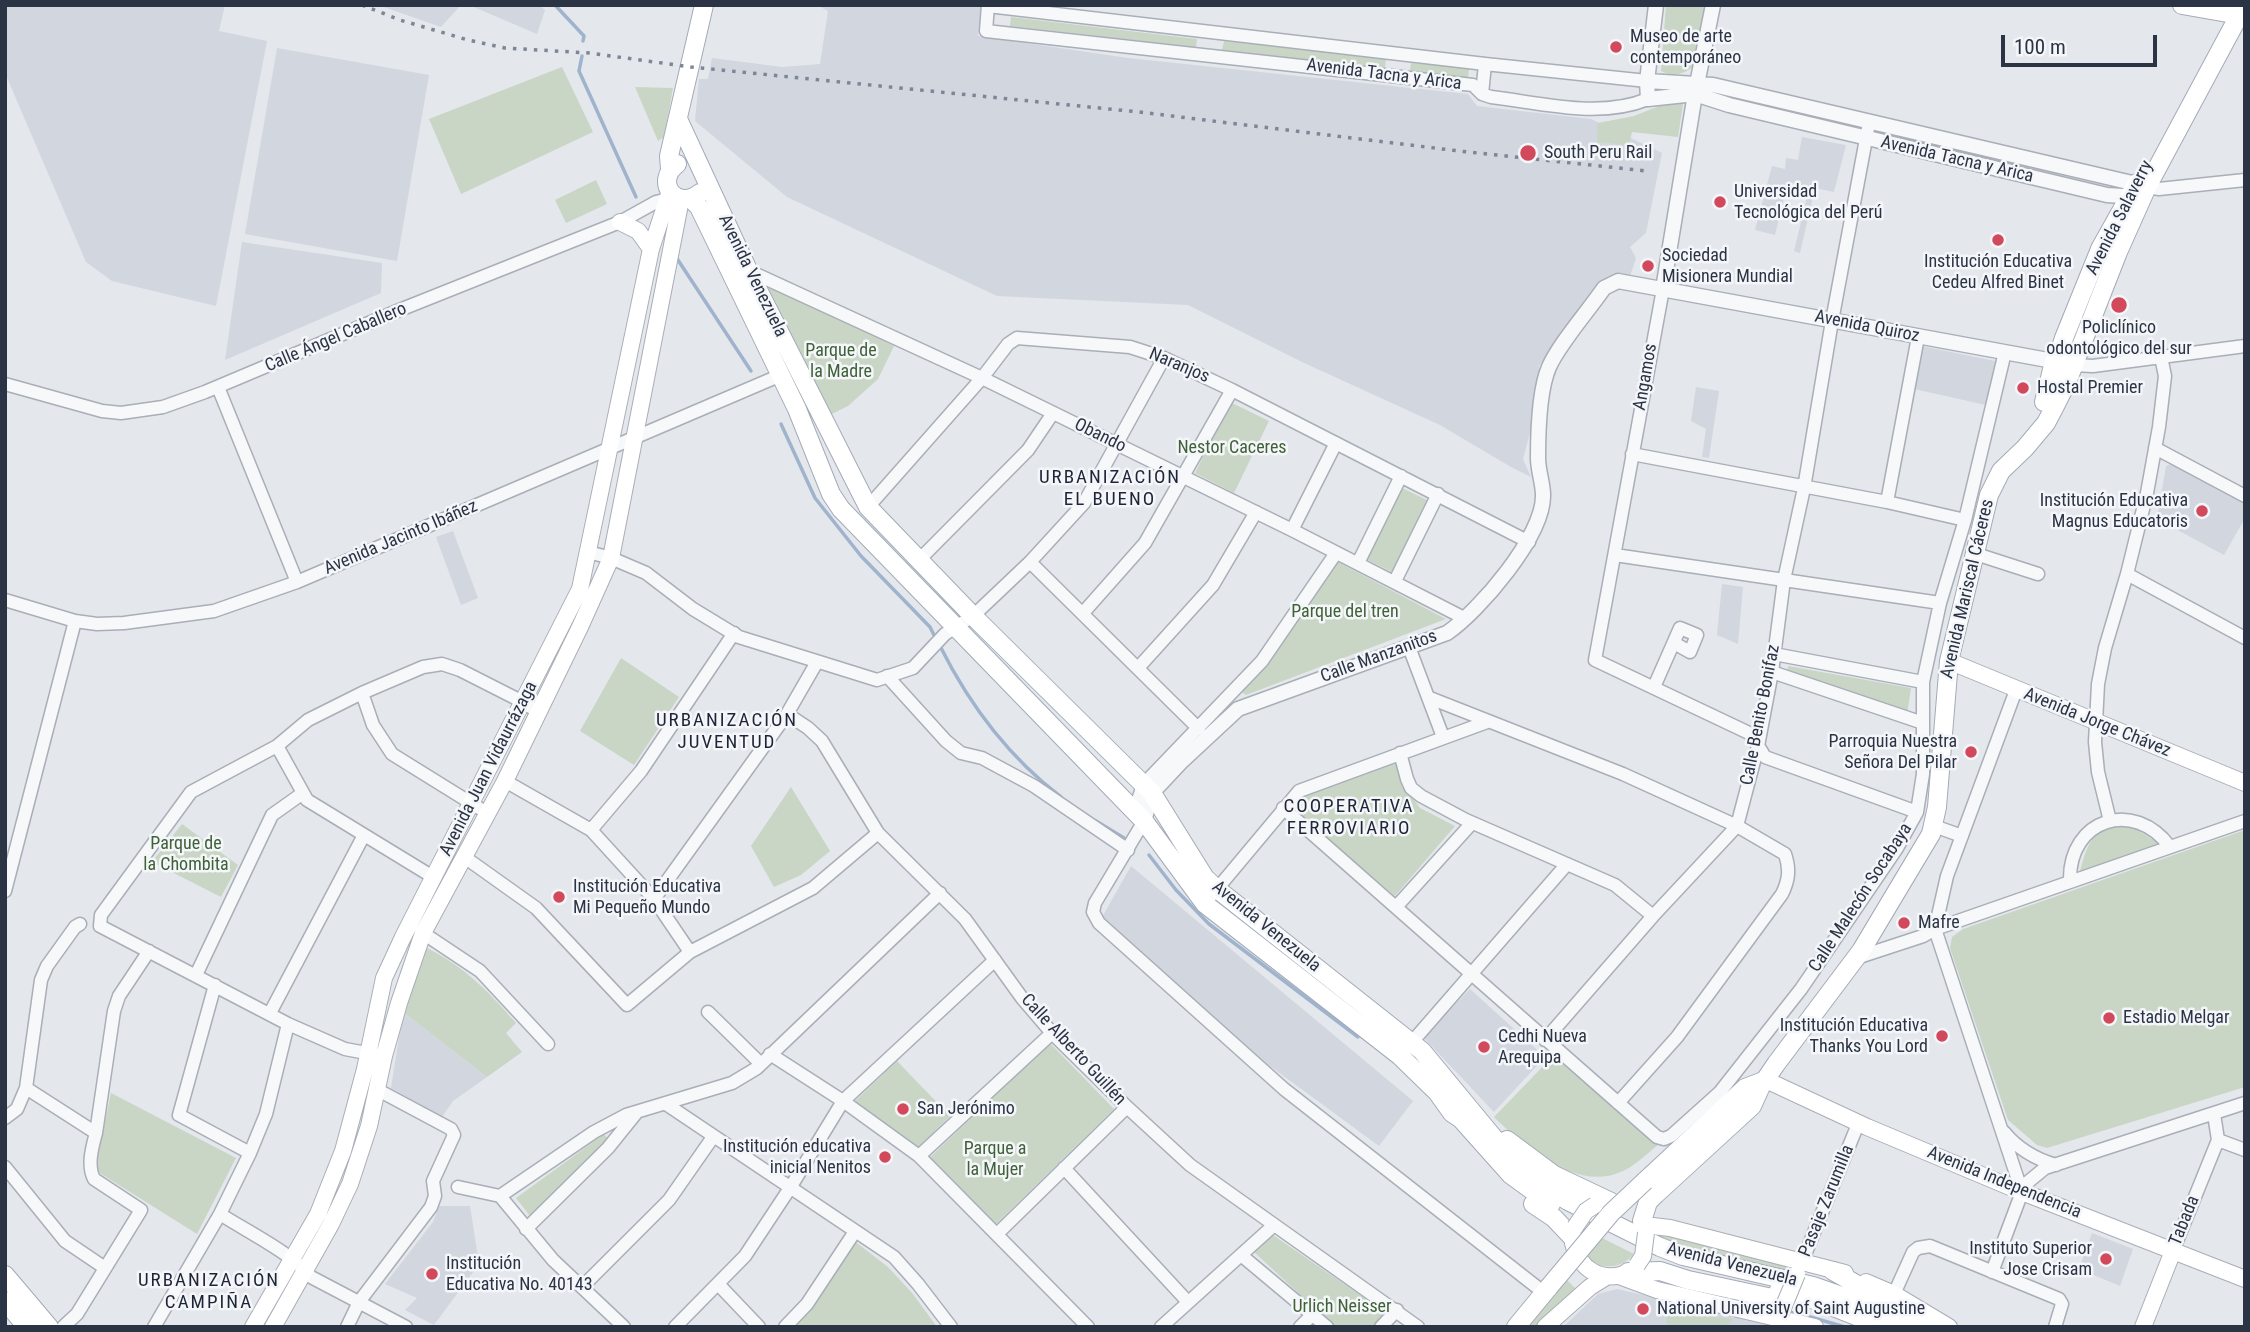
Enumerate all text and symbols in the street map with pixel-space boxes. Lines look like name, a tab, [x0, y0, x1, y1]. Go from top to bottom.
scale bar	[2005, 21, 2161, 65]
place label: Museo de arte contemporáneo	[1630, 26, 1741, 68]
text: 100 m	[2014, 35, 2066, 59]
marker: Museo de arte contemporáneo	[1608, 39, 1624, 55]
street label: Avenida Tacna y Arica	[1305, 55, 1463, 95]
street label: Avenida Tacna y Arica	[1879, 132, 2035, 188]
place label: South Peru Rail	[1544, 142, 1652, 164]
marker: South Peru Rail	[1518, 143, 1538, 163]
street label: Avenida Salaverry	[2082, 157, 2158, 279]
place label: Universidad Tecnológica del Perú	[1734, 181, 1882, 224]
marker: Universidad Tecnológica del Perú	[1712, 194, 1728, 210]
street label: Avenida Venezuela	[713, 211, 791, 341]
marker: Institución Educativa Cedeu Alfred Binet	[1990, 232, 2006, 248]
place label: Sociedad Misionera Mundial	[1662, 245, 1793, 288]
place label: Institución Educativa Cedeu Alfred Binet	[1924, 251, 2072, 294]
marker: Sociedad Misionera Mundial	[1640, 258, 1656, 274]
marker: Policlínico odontológico del sur	[2109, 295, 2129, 315]
street label: Calle Ángel Caballero	[262, 298, 410, 378]
street label: Avenida Quiroz	[1813, 306, 1921, 348]
place label: Policlínico odontológico del sur	[2046, 317, 2192, 360]
park label: Parque de la Madre	[805, 340, 877, 382]
street label: Angamos	[1630, 342, 1662, 412]
street label: Naranjos	[1146, 344, 1212, 388]
place label: Hostal Premier	[2037, 377, 2143, 399]
marker: Hostal Premier	[2015, 380, 2031, 396]
street label: Obando	[1071, 414, 1129, 458]
park label: Nestor Caceres	[1177, 437, 1287, 459]
district label: URBANIZACIÓN EL BUENO	[1040, 467, 1180, 511]
place label: Institución Educativa Magnus Educatoris	[2040, 490, 2188, 532]
street label: Avenida Jacinto Ibáñez	[321, 496, 481, 580]
street label: Avenida Mariscal Cáceres	[1937, 497, 1999, 681]
marker: Institución Educativa Magnus Educatoris	[2194, 503, 2210, 519]
park label: Parque del tren	[1291, 601, 1399, 623]
street label: Calle Manzanitos	[1318, 626, 1440, 688]
street label: Calle Benito Bonifaz	[1737, 643, 1785, 787]
street label: Avenida Juan Vidaurrázaga	[436, 678, 542, 860]
street label: Avenida Jorge Chávez	[2020, 684, 2174, 762]
district label: URBANIZACIÓN JUVENTUD	[657, 710, 797, 754]
place label: Parroquia Nuestra Señora Del Pilar	[1828, 731, 1957, 774]
marker: Parroquia Nuestra Señora Del Pilar	[1963, 744, 1979, 760]
district label: COOPERATIVA FERROVIARIO	[1285, 796, 1413, 840]
street label: Calle Malecón Socabaya	[1805, 819, 1917, 977]
park label: Parque de la Chombita	[143, 833, 229, 876]
place label: Institución Educativa Mi Pequeño Mundo	[573, 876, 721, 918]
street label: Avenida Venezuela	[1207, 877, 1325, 977]
marker: Institución Educativa Mi Pequeño Mundo	[551, 889, 567, 905]
place label: Mafre	[1918, 912, 1960, 934]
marker: Mafre	[1896, 915, 1912, 931]
street label: Calle Alberto Guillén	[1016, 990, 1130, 1110]
place label: Estadio Melgar	[2123, 1007, 2229, 1029]
marker: Estadio Melgar	[2101, 1010, 2117, 1026]
place label: Institución Educativa Thanks You Lord	[1780, 1015, 1928, 1058]
place label: Cedhi Nueva Arequipa	[1498, 1026, 1587, 1068]
marker: Institución Educativa Thanks You Lord	[1934, 1028, 1950, 1044]
marker: Cedhi Nueva Arequipa	[1476, 1039, 1492, 1055]
place label: San Jerónimo	[917, 1098, 1015, 1120]
marker: San Jerónimo	[895, 1101, 911, 1117]
place label: Institución educativa inicial Nenitos	[723, 1136, 871, 1178]
park label: Parque a la Mujer	[964, 1138, 1026, 1180]
street label: Pasaje Zarumilla	[1795, 1142, 1859, 1260]
street label: Avenida Independencia	[1924, 1142, 2084, 1224]
marker: Institución educativa inicial Nenitos	[877, 1149, 893, 1165]
street label: Tabada	[2165, 1193, 2205, 1249]
street label: Avenida Venezuela	[1665, 1238, 1799, 1292]
place label: Instituto Superior Jose Crisam	[1969, 1238, 2092, 1280]
marker: Instituto Superior Jose Crisam	[2098, 1251, 2114, 1267]
place label: Institución Educativa No. 40143	[446, 1253, 593, 1296]
marker: Institución Educativa No. 40143	[424, 1266, 440, 1282]
district label: URBANIZACIÓN CAMPIÑA	[139, 1270, 279, 1314]
park label: Urlich Neisser	[1292, 1296, 1392, 1318]
place label: National University of Saint Augustine	[1657, 1298, 1925, 1320]
marker: National University of Saint Augustine	[1635, 1301, 1651, 1317]

